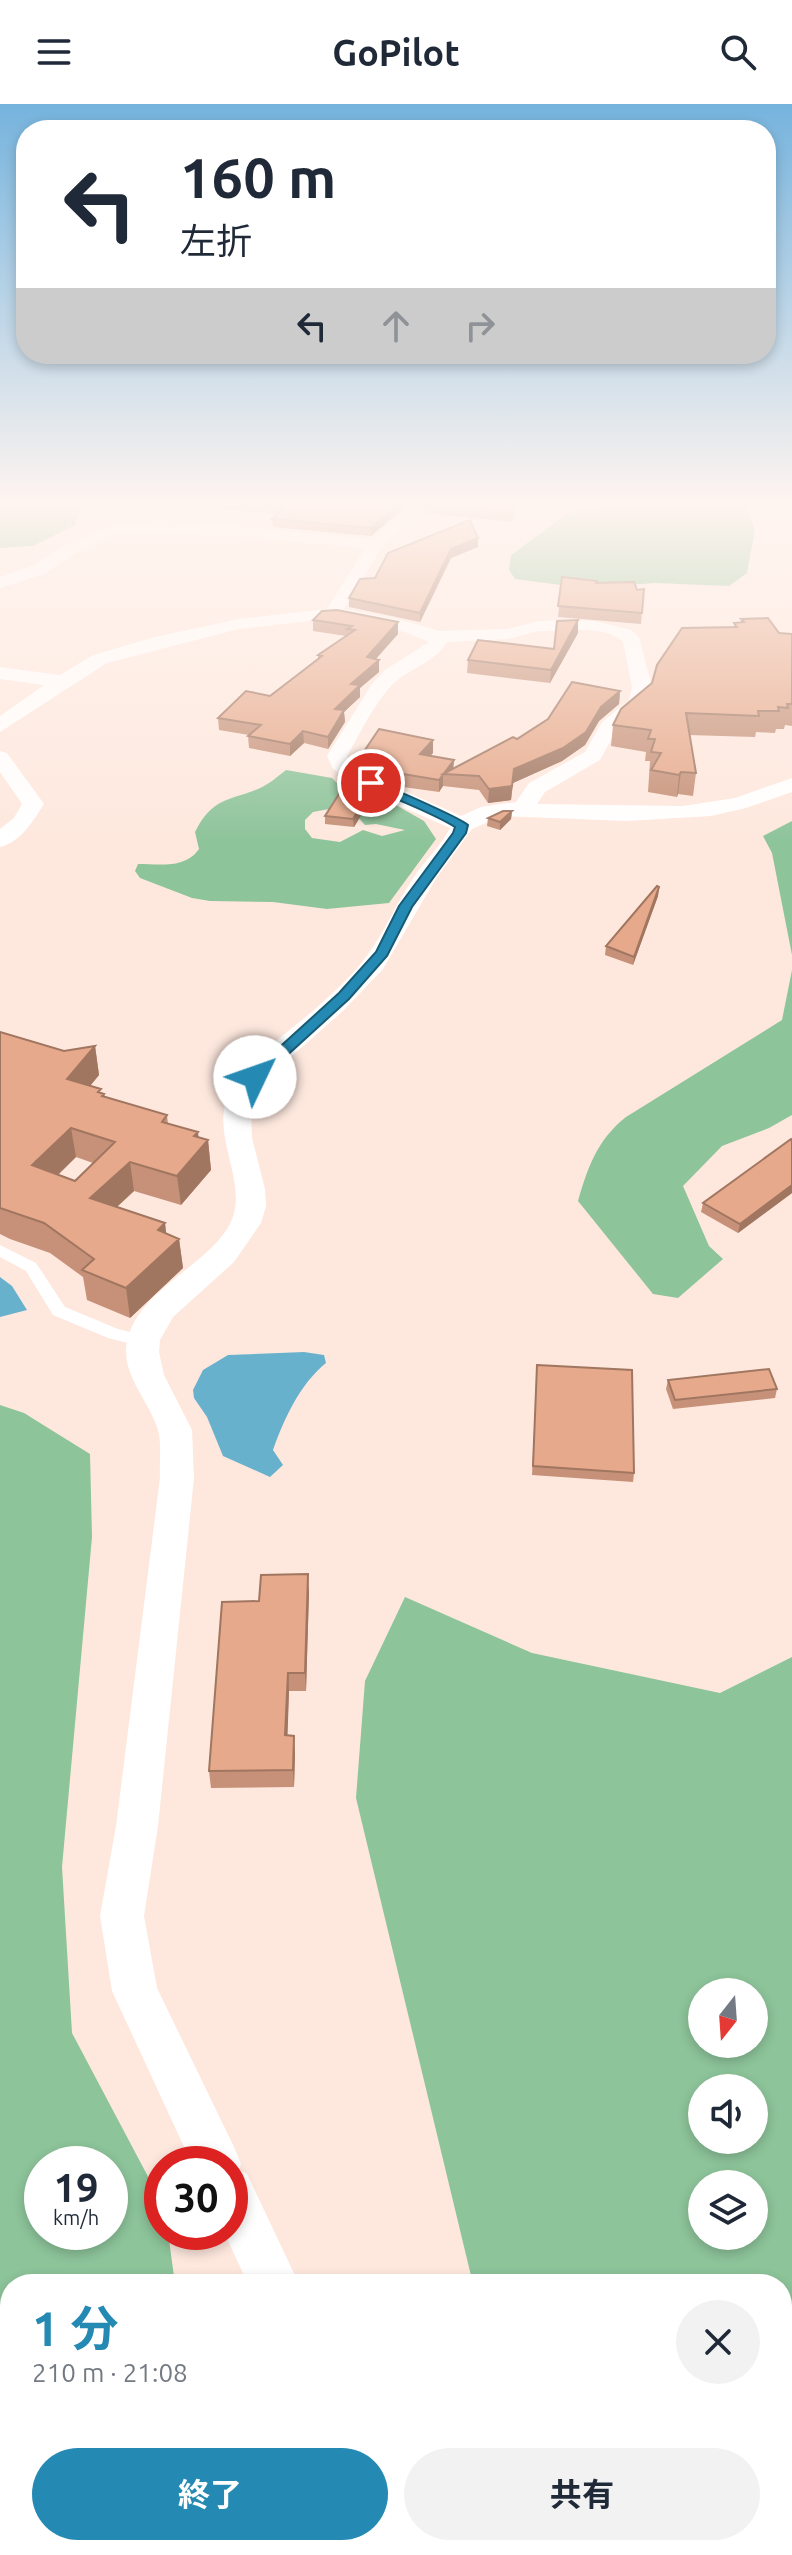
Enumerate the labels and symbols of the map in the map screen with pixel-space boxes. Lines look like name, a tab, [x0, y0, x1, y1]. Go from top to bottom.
pin	[337, 749, 405, 817]
position arrow	[213, 1035, 297, 1119]
north arrow	[688, 1978, 768, 2058]
speed limit sign: 30	[144, 2146, 248, 2250]

